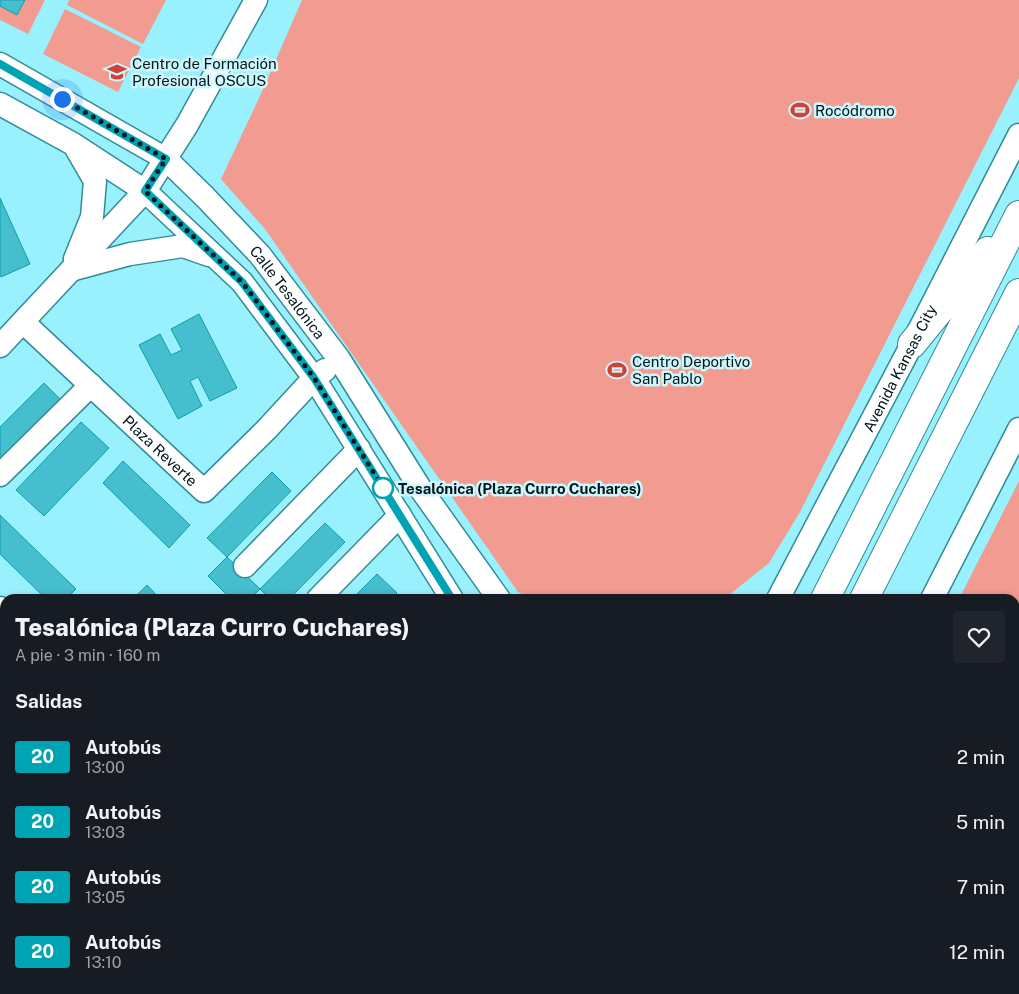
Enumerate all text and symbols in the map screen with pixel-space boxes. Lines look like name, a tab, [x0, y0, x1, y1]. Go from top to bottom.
place label: Centro de Formación Profesional OSCUS	[132, 55, 277, 89]
school or university icon: Centro de Formación Profesional OSCUS	[106, 61, 128, 83]
your location	[50, 87, 75, 112]
sports icon: Rocódromo	[789, 99, 811, 121]
place label: Rocódromo	[815, 102, 895, 119]
street label: Calle Tesalónica	[247, 242, 329, 342]
street label: Avenida Kansas City	[859, 301, 939, 434]
place label: Centro Deportivo San Pablo	[632, 353, 750, 387]
sports icon: Centro Deportivo San Pablo	[606, 359, 628, 381]
street label: Plaza Reverte	[120, 411, 201, 489]
marker: Tesalónica (Plaza Curro Cuchares)	[372, 477, 394, 499]
place label: Tesalónica (Plaza Curro Cuchares)	[398, 480, 642, 497]
button: heart	[953, 611, 1005, 663]
text: Tesalónica (Plaza Curro Cuchares)	[15, 613, 410, 641]
text: A pie · 3 min · 160 m	[15, 646, 160, 665]
text: Salidas	[15, 690, 82, 712]
text: Autobús	[85, 736, 161, 758]
text: 20	[31, 746, 54, 767]
text: 2 min	[957, 746, 1005, 768]
text: 13:00	[85, 758, 125, 777]
text: Autobús	[85, 801, 161, 823]
text: 20	[31, 811, 54, 832]
text: 5 min	[956, 811, 1005, 833]
text: 13:03	[85, 823, 125, 842]
text: Autobús	[85, 866, 161, 888]
text: 20	[31, 876, 54, 897]
text: 7 min	[957, 876, 1005, 898]
text: 13:05	[85, 888, 125, 907]
text: Autobús	[85, 931, 161, 953]
text: 20	[31, 941, 54, 962]
text: 12 min	[949, 941, 1005, 963]
text: 13:10	[85, 953, 122, 972]

